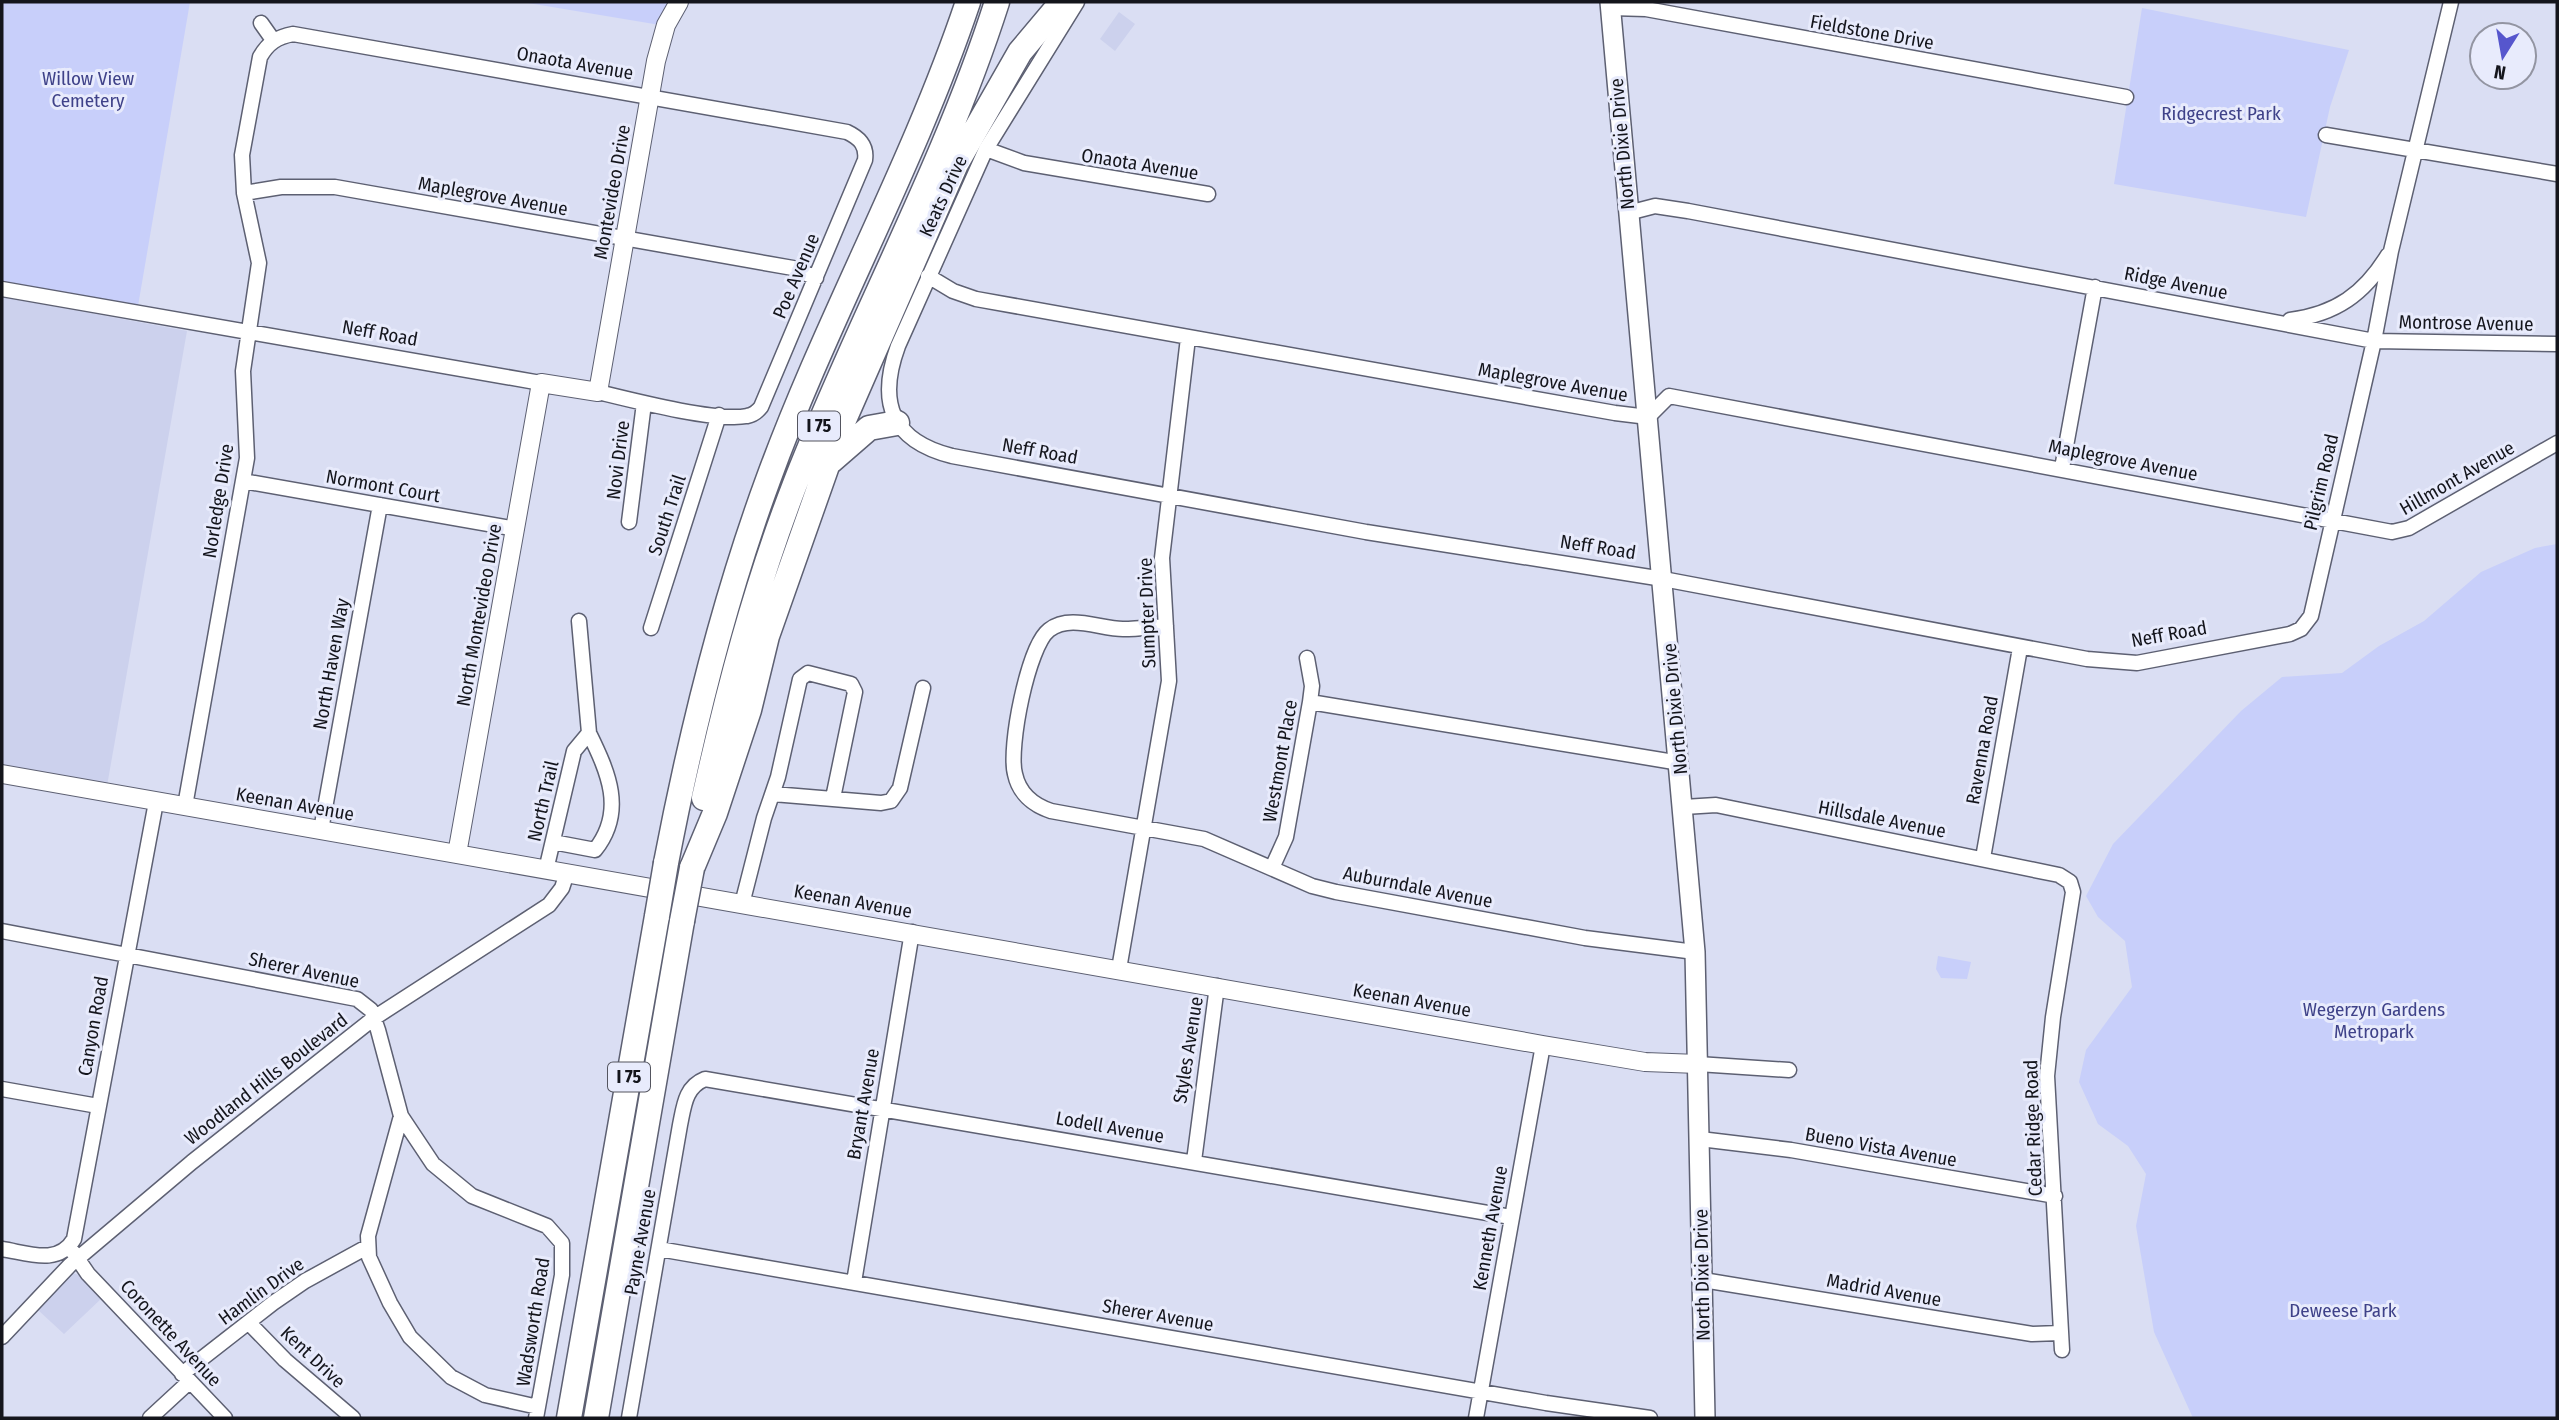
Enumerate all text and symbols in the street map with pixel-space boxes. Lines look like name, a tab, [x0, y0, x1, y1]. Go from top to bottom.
street label: Fieldstone Drive	[1808, 10, 1936, 54]
north arrow	[2468, 21, 2538, 91]
street label: Onaota Avenue	[515, 41, 635, 85]
text: N	[2492, 60, 2508, 85]
park label: Willow View Cemetery	[42, 67, 135, 112]
street label: North Dixie Drive	[1605, 77, 1639, 211]
park label: Ridgecrest Park	[2161, 102, 2281, 125]
street label: Montevideo Drive	[589, 123, 635, 261]
street label: Onaota Avenue	[1080, 143, 1200, 185]
street label: Keats Drive	[914, 152, 972, 240]
street label: Maplegrove Avenue	[416, 172, 570, 220]
street label: Poe Avenue	[768, 230, 824, 322]
street label: Ridge Avenue	[2122, 262, 2230, 304]
street label: Montrose Avenue	[2398, 310, 2534, 336]
street label: Neff Road	[340, 315, 420, 351]
street label: Maplegrove Avenue	[1476, 358, 1630, 406]
road number: I 75	[798, 412, 840, 440]
street label: Novi Drive	[602, 419, 634, 501]
street label: Pilgrim Road	[2299, 431, 2343, 533]
street label: Neff Road	[1000, 433, 1080, 469]
street label: Maplegrove Avenue	[2046, 434, 2200, 486]
street label: Hillmont Avenue	[2396, 436, 2518, 520]
street label: Norledge Drive	[198, 442, 238, 560]
street label: Normont Court	[324, 465, 443, 507]
street label: South Trail	[643, 472, 691, 558]
street label: North Montevideo Drive	[452, 522, 506, 708]
street label: Neff Road	[1558, 530, 1638, 564]
street label: Sumpter Drive	[1134, 557, 1160, 669]
street label: North Haven Way	[308, 596, 354, 731]
street label: Neff Road	[2129, 616, 2209, 652]
street label: North Dixie Drive	[1658, 642, 1692, 776]
street label: Ravenna Road	[1961, 694, 2003, 806]
street label: Westmont Place	[1258, 698, 1302, 824]
street label: North Trail	[523, 758, 563, 844]
street label: Keenan Avenue	[234, 782, 356, 826]
street label: Hillsdale Avenue	[1816, 795, 1948, 843]
street label: Auburndale Avenue	[1341, 861, 1495, 913]
street label: Keenan Avenue	[792, 879, 914, 923]
street label: Sherer Avenue	[247, 947, 361, 993]
street label: Canyon Road	[73, 974, 113, 1078]
street label: Keenan Avenue	[1351, 978, 1473, 1022]
street label: Styles Avenue	[1168, 995, 1208, 1105]
park label: Wegerzyn Gardens Metropark	[2303, 998, 2445, 1043]
street label: Woodland Hills Boulevard	[180, 1008, 352, 1150]
street label: Bryant Avenue	[842, 1047, 884, 1161]
street label: Cedar Ridge Road	[2019, 1059, 2047, 1197]
road number: I 75	[608, 1062, 650, 1092]
street label: Lodell Avenue	[1054, 1106, 1166, 1148]
street label: Bueno Vista Avenue	[1803, 1122, 1959, 1172]
street label: Kenneth Avenue	[1468, 1164, 1512, 1292]
street label: Payne Avenue	[619, 1187, 661, 1297]
street label: North Dixie Drive	[1689, 1209, 1715, 1341]
street label: Hamlin Drive	[214, 1252, 308, 1330]
street label: Wadsworth Road	[511, 1256, 555, 1388]
street label: Madrid Avenue	[1825, 1269, 1943, 1311]
street label: Coronette Avenue	[116, 1275, 226, 1391]
street label: Sherer Avenue	[1101, 1294, 1215, 1336]
park label: Deweese Park	[2289, 1299, 2397, 1322]
street label: Kent Drive	[276, 1321, 350, 1393]

